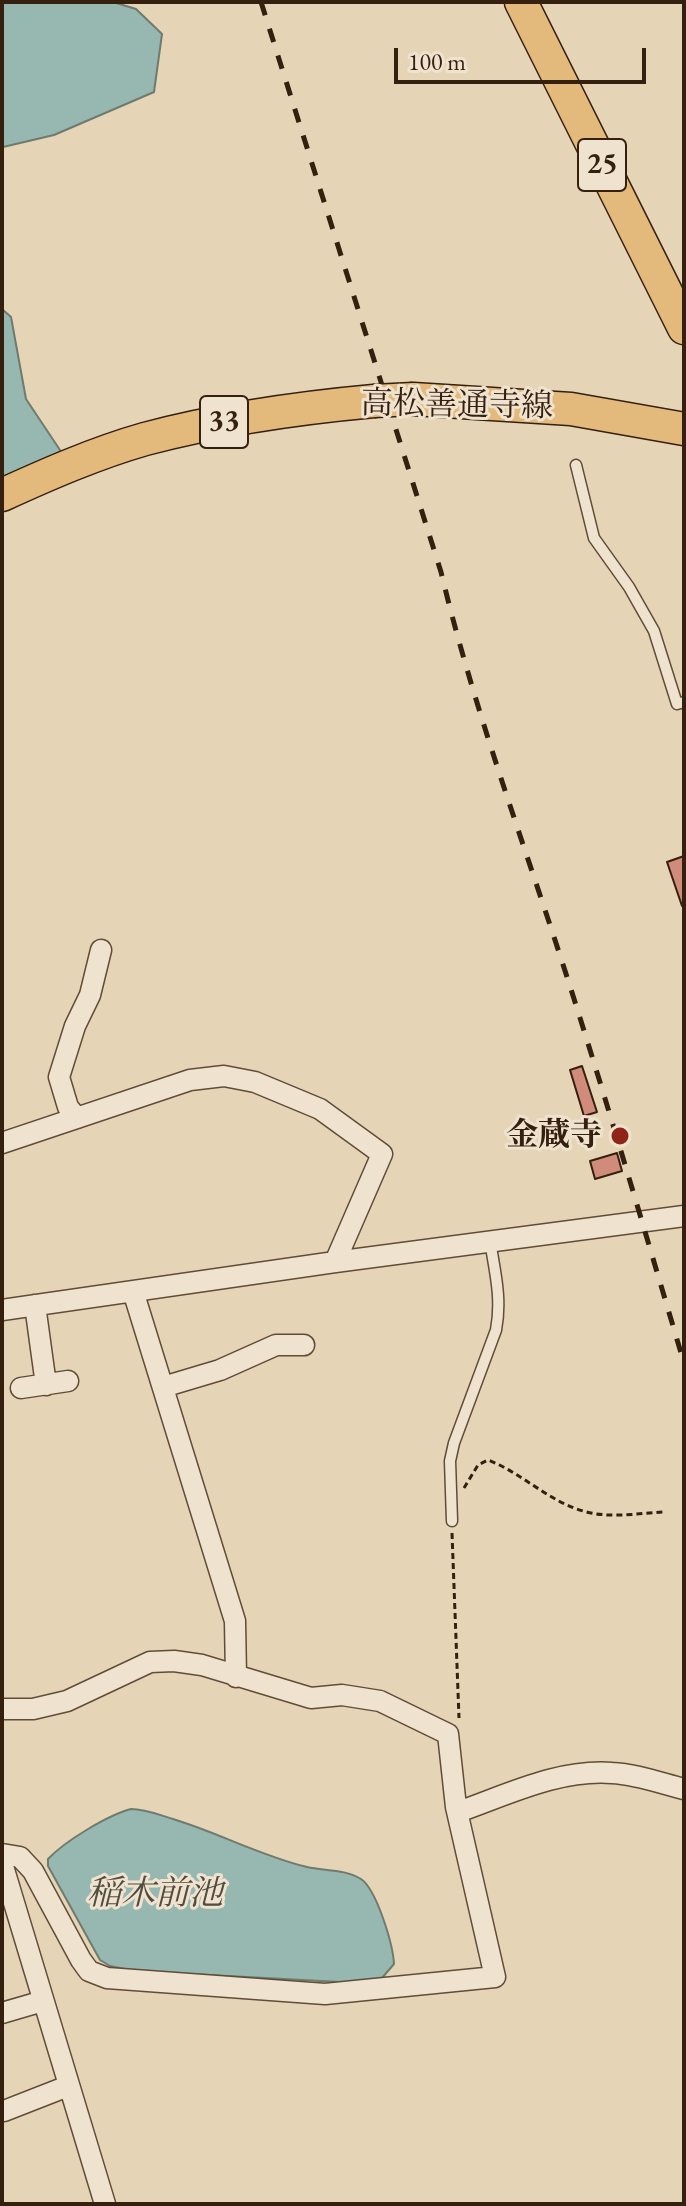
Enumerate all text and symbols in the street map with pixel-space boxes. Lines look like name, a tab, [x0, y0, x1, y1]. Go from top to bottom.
scale bar	[398, 32, 650, 82]
text: 100 m	[408, 46, 466, 77]
road number: 25	[578, 139, 626, 191]
street label: 高松善通寺線	[361, 385, 553, 427]
road number: 33	[200, 396, 248, 448]
place label: 金蔵寺	[506, 1117, 602, 1155]
marker: 金蔵寺	[609, 1125, 631, 1147]
water label: 稲木前池	[87, 1875, 223, 1915]

